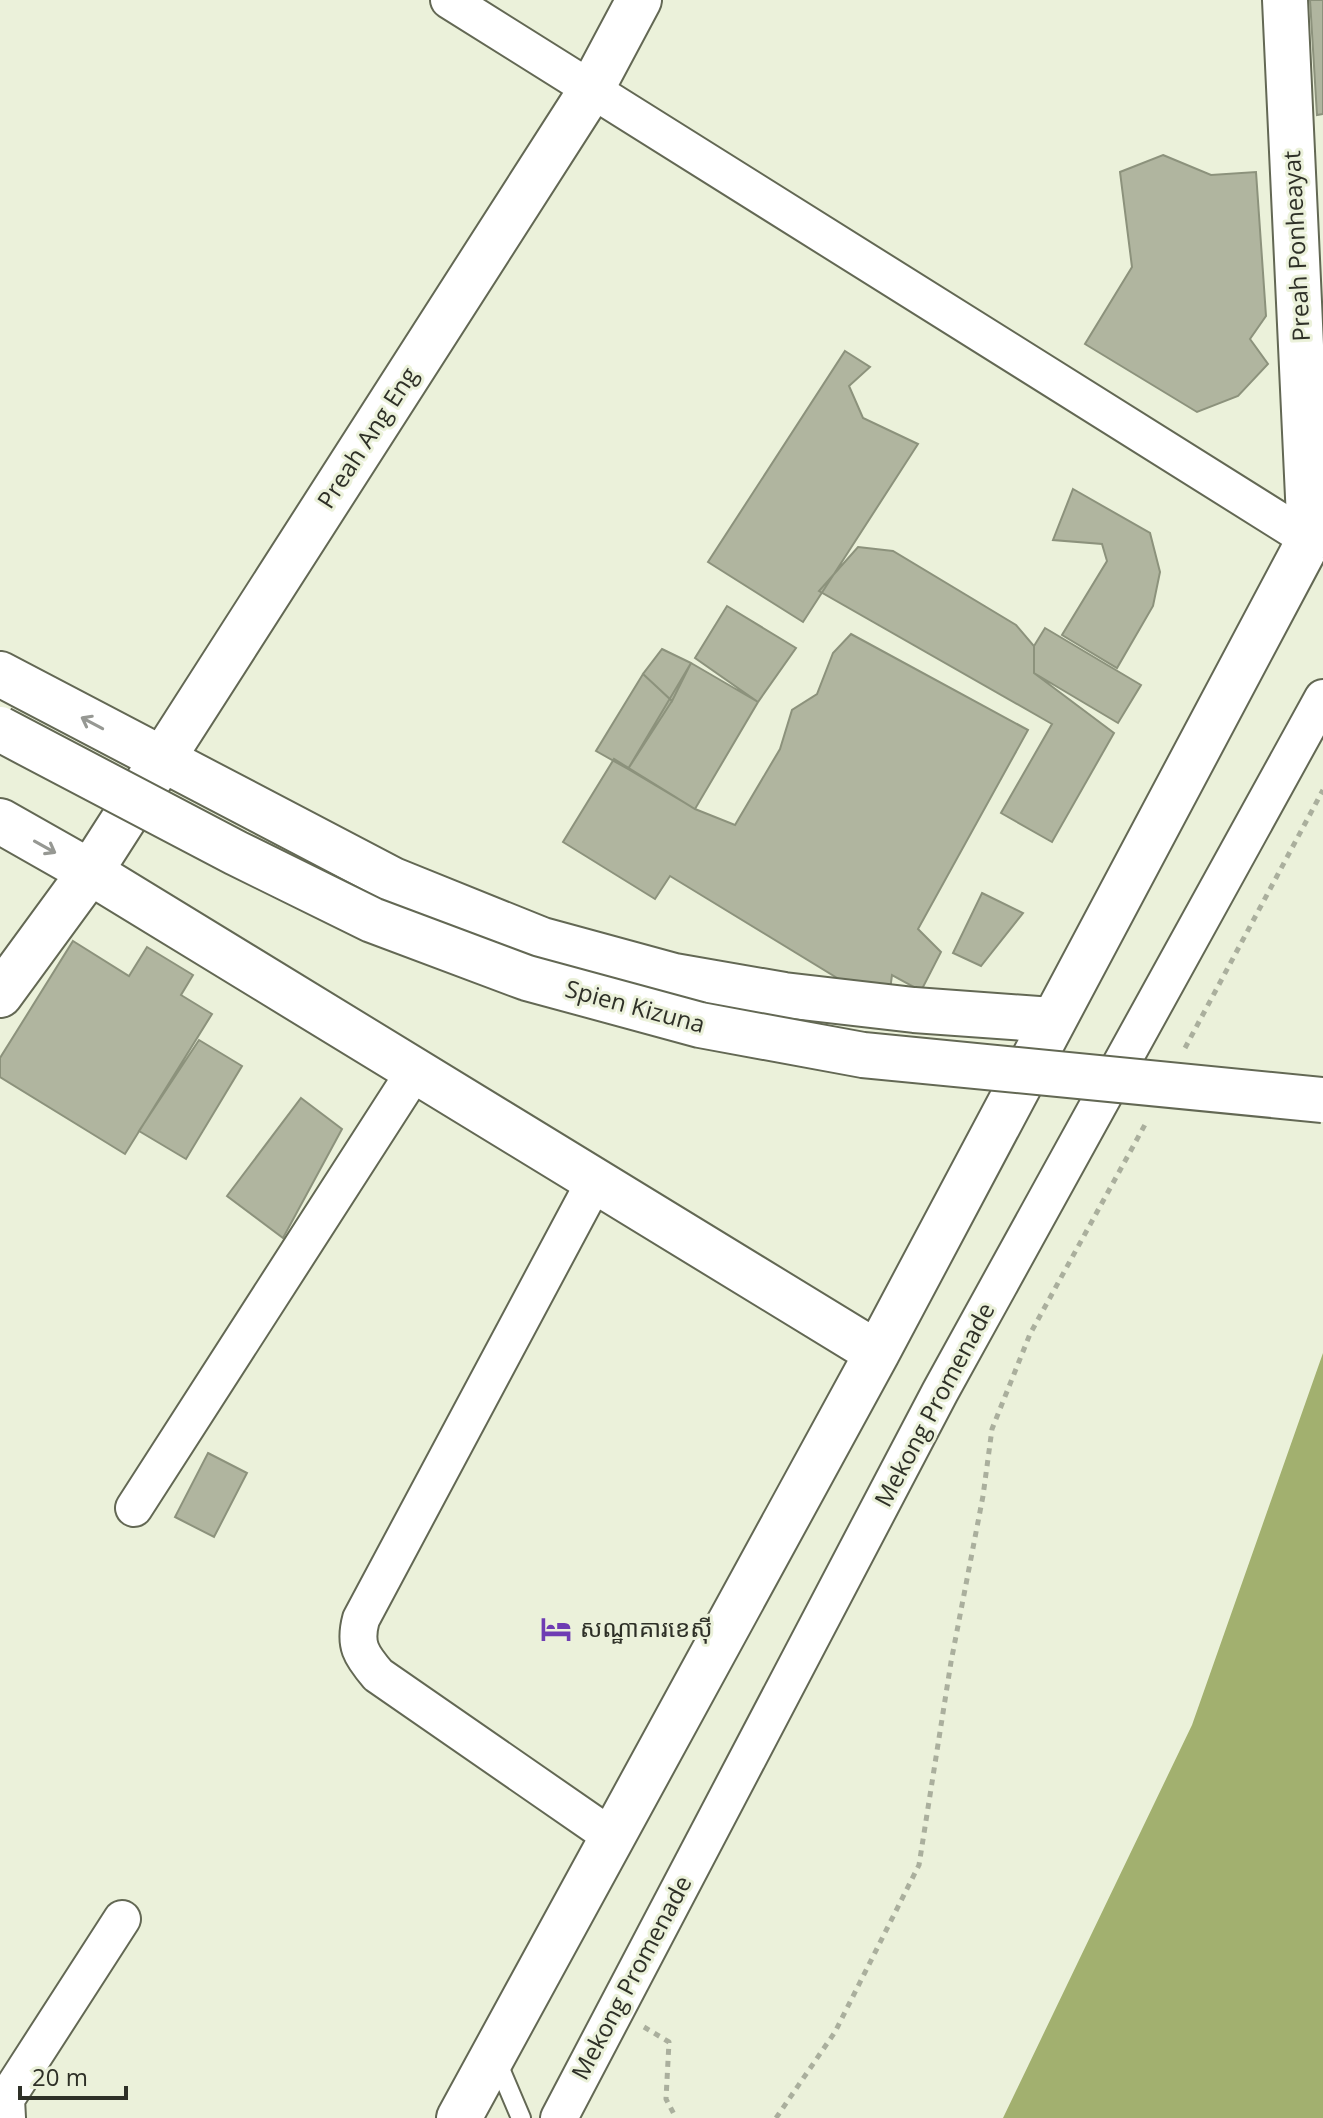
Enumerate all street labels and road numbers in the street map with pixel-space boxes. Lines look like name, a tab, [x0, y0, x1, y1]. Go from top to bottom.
street label: Preah Ponheayat	[1274, 150, 1317, 342]
street label: Preah Ang Eng	[309, 360, 425, 514]
street label: Spien Kizuna	[562, 971, 709, 1040]
street label: Mekong Promenade	[866, 1296, 1001, 1512]
street label: Mekong Promenade	[563, 1869, 698, 2085]

